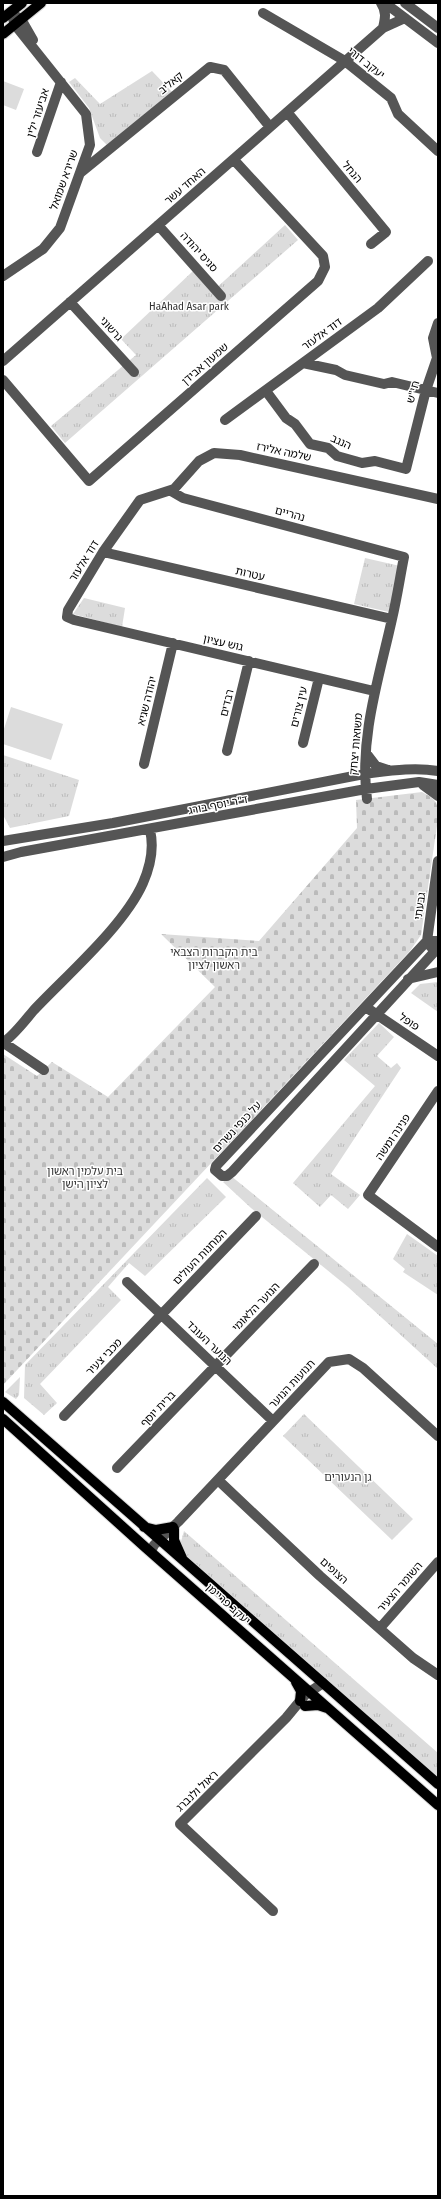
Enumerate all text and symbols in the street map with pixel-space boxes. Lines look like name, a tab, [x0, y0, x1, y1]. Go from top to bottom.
street label: יעקב דורי	[345, 44, 387, 82]
street label: קאליב	[156, 69, 186, 97]
street label: אביעזר ילין	[24, 87, 52, 139]
street label: שרירא שמואל	[47, 148, 81, 212]
street label: הנחל	[339, 159, 365, 185]
street label: האחד עשר	[162, 165, 208, 207]
street label: סגיס יהודה	[178, 229, 220, 275]
park label: HaAhad Asar park	[149, 300, 230, 313]
street label: גרשוני	[97, 314, 125, 344]
street label: דוד אלעזר	[299, 315, 345, 353]
street label: שמעון אבידן	[179, 340, 231, 388]
street label: חי"ש	[404, 379, 422, 405]
street label: הנגב	[329, 432, 354, 452]
street label: שלמה אלירז	[255, 440, 313, 464]
street label: נהריים	[274, 504, 306, 524]
street label: דוד אלעזר	[66, 538, 102, 584]
street label: עטרות	[234, 564, 266, 584]
street label: גוש עציון	[202, 632, 244, 654]
street label: יהודה שגיא	[135, 675, 159, 727]
street label: עין צורים	[288, 685, 310, 729]
street label: רבדים	[217, 688, 237, 718]
street label: משואות יצחק	[347, 712, 365, 776]
street label: ד"ר יוסף בורג	[187, 793, 249, 817]
street label: גבעתי	[412, 891, 428, 921]
park label: בית הקברות הצבאי ראשון לציון	[170, 946, 258, 972]
street label: פופל	[396, 1010, 422, 1034]
street label: על כנפי נשרים	[210, 1099, 264, 1155]
street label: פנינה ומשה	[373, 1111, 413, 1163]
park label: בית עלמין ראשון לציון הישן	[47, 1165, 123, 1191]
street label: המחנות העולים	[170, 1227, 230, 1287]
street label: הנוער הלאומי	[230, 1280, 283, 1334]
street label: הנוער העובד	[184, 1318, 234, 1368]
street label: מכבי צעיר	[83, 1336, 125, 1378]
street label: תנועות הנוער	[266, 1357, 318, 1411]
street label: ברית יוסף	[138, 1388, 178, 1430]
park label: גן הנעורים	[324, 1471, 372, 1484]
street label: הצופים	[317, 1555, 351, 1587]
street label: השומר הצעיר	[375, 1559, 425, 1615]
street label: יעקב פריימן	[203, 1581, 253, 1627]
street label: ראול ולנברג	[173, 1768, 221, 1814]

